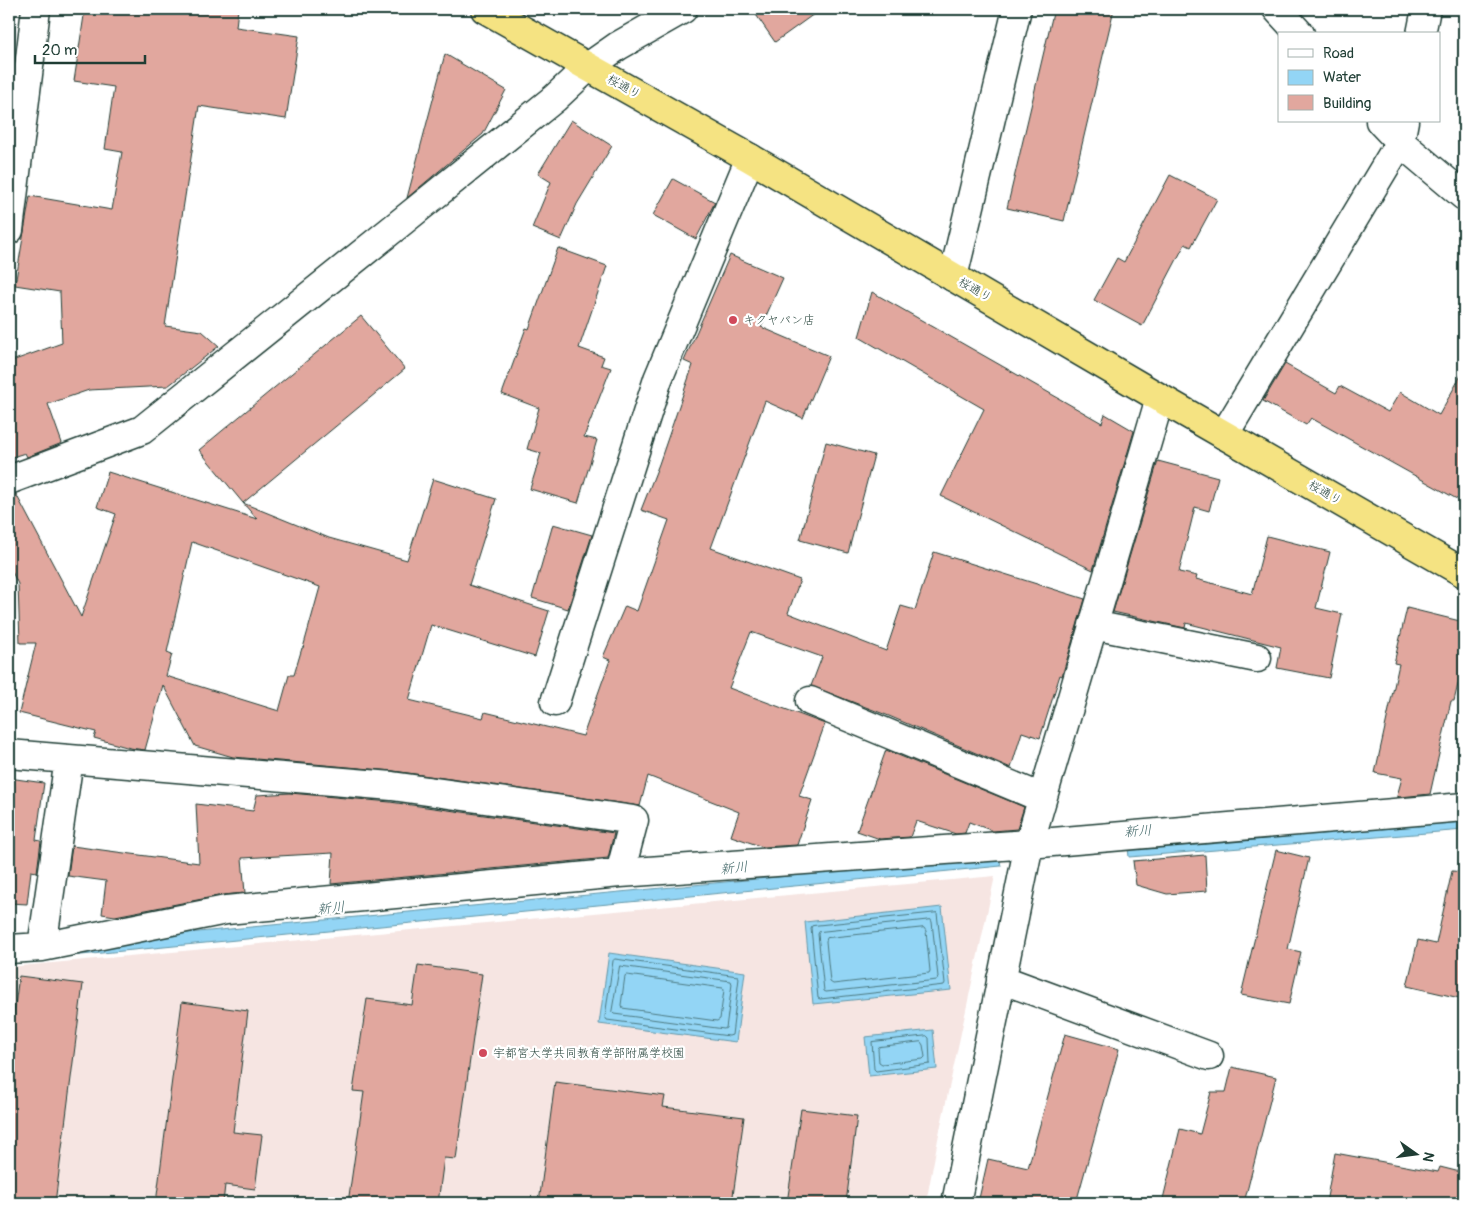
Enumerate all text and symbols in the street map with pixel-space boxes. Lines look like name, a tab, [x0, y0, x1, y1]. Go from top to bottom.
scale bar	[35, 32, 145, 64]
legend	[1278, 32, 1440, 122]
text: 20 m	[42, 41, 77, 60]
text: Road	[1323, 44, 1354, 63]
text: Water	[1323, 68, 1362, 87]
street label: 桜通り	[605, 72, 643, 102]
text: Building	[1323, 94, 1371, 113]
street label: 桜通り	[956, 275, 994, 305]
place label: キクヤパン店	[743, 313, 815, 328]
marker: キクヤパン店	[727, 314, 739, 326]
street label: 桜通り	[1306, 478, 1344, 508]
water label: 新川	[1123, 822, 1153, 840]
water label: 新川	[719, 858, 749, 878]
water label: 新川	[316, 898, 346, 918]
place label: 宇都宮大学共同教育学部附属学校園	[493, 1046, 685, 1061]
marker: 宇都宮大学共同教育学部附属学校園	[477, 1047, 489, 1059]
north arrow	[1390, 1130, 1440, 1180]
text: N	[1419, 1150, 1438, 1164]

